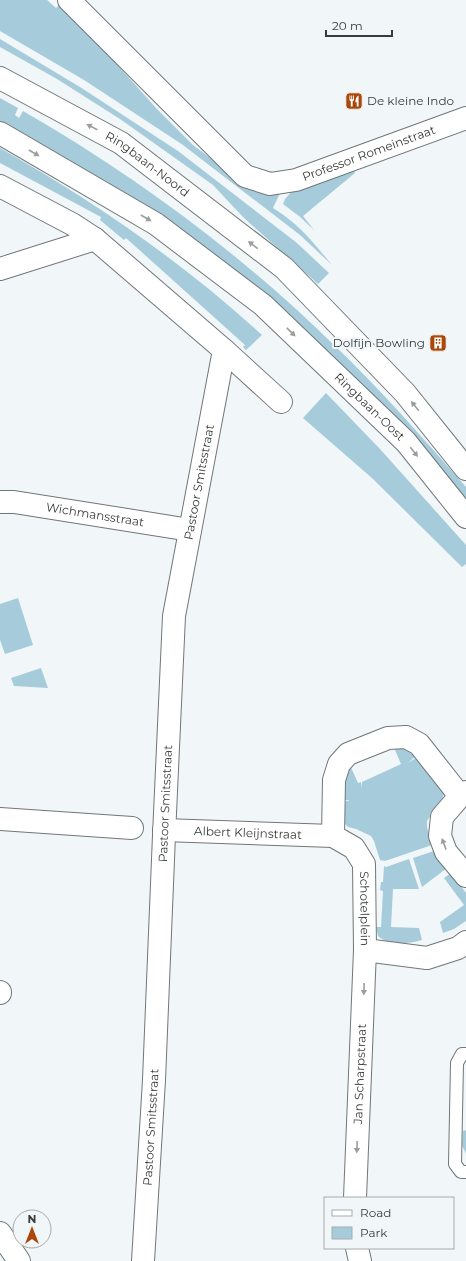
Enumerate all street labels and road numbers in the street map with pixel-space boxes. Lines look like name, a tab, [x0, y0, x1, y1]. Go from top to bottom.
street label: Professor Romeinstraat	[300, 122, 437, 184]
street label: Ringbaan-Noord	[103, 128, 193, 200]
street label: Ringbaan-Oost	[331, 369, 408, 444]
street label: Pastoor Smitsstraat	[180, 423, 217, 541]
street label: Wichmansstraat	[45, 499, 145, 530]
street label: Pastoor Smitsstraat	[155, 745, 175, 862]
street label: Albert Kleijnstraat	[194, 823, 302, 842]
street label: Schotelplein	[357, 871, 373, 946]
street label: Jan Scharpstraat	[350, 1023, 369, 1126]
street label: Pastoor Smitsstraat	[140, 1068, 161, 1186]

